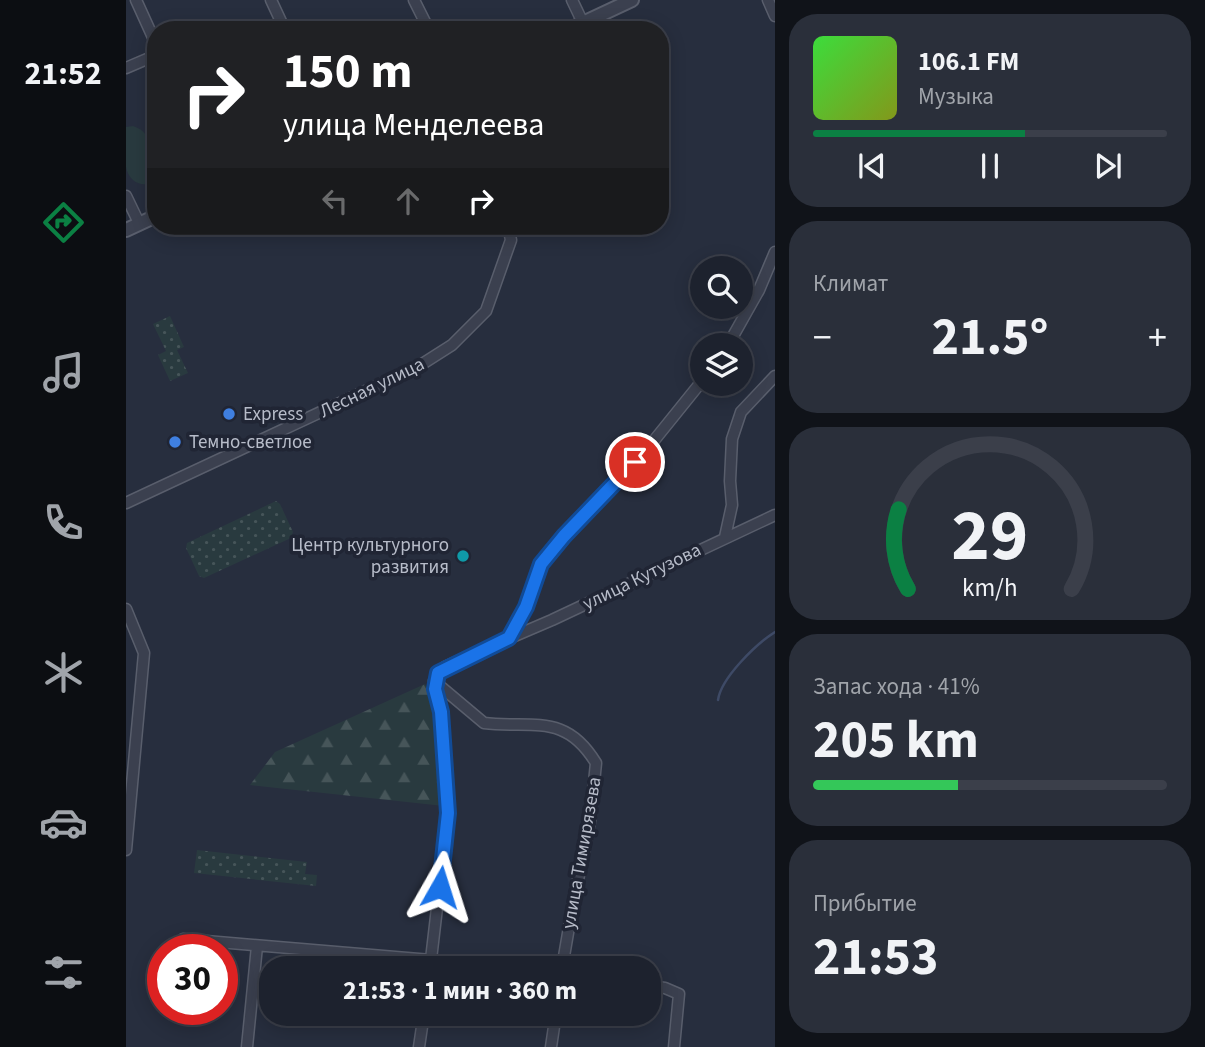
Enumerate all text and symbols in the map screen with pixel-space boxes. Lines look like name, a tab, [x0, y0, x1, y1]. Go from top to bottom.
text: 150 m	[283, 37, 412, 107]
text: 106.1 FM	[918, 43, 1019, 80]
icon: right	[168, 49, 259, 140]
text: 21:52	[24, 51, 102, 97]
text: Музыка	[918, 80, 994, 113]
text: улица Менделеева	[283, 102, 544, 148]
icon: previous	[853, 147, 891, 185]
icon: pause	[971, 147, 1009, 185]
icon: next	[1089, 147, 1127, 185]
icon: left	[316, 182, 354, 220]
icon: ahead	[389, 182, 427, 220]
icon: right	[462, 182, 500, 220]
icon: directions	[39, 198, 88, 247]
map controls	[690, 256, 753, 396]
button: search	[690, 256, 753, 319]
text: Климат	[813, 267, 888, 300]
text: 21.5°	[932, 301, 1048, 375]
text: −	[813, 311, 832, 365]
text: +	[1148, 311, 1167, 365]
button: layers	[690, 333, 753, 396]
icon: music	[39, 348, 88, 397]
street label: Лесная улица	[315, 351, 429, 425]
place label: Express	[243, 401, 303, 428]
marker: Express	[221, 406, 237, 422]
place label: Темно-светлое	[189, 429, 312, 456]
pin	[605, 432, 665, 492]
marker: Темно-светлое	[167, 434, 183, 450]
icon: arrive	[616, 443, 654, 481]
text: 29	[952, 485, 1028, 589]
icon: phone	[39, 498, 88, 547]
place label: Центр культурного развития	[291, 532, 449, 581]
street label: улица Кутузова	[578, 537, 706, 617]
marker: Центр культурного развития	[455, 548, 471, 564]
text: km/h	[962, 570, 1018, 606]
icon: climate	[39, 648, 88, 697]
text: Запас хода · 41%	[813, 670, 980, 703]
text: 205 km	[813, 704, 979, 778]
street label: улица Тимирязева	[555, 775, 609, 931]
icon: car	[39, 798, 88, 847]
position arrow	[403, 850, 477, 924]
text: Прибытие	[813, 887, 917, 920]
text: 21:53	[813, 921, 938, 995]
speed limit sign: 30	[147, 934, 238, 1025]
icon: filters	[39, 948, 88, 997]
text: 21:53 · 1 мин · 360 m	[343, 972, 577, 1009]

